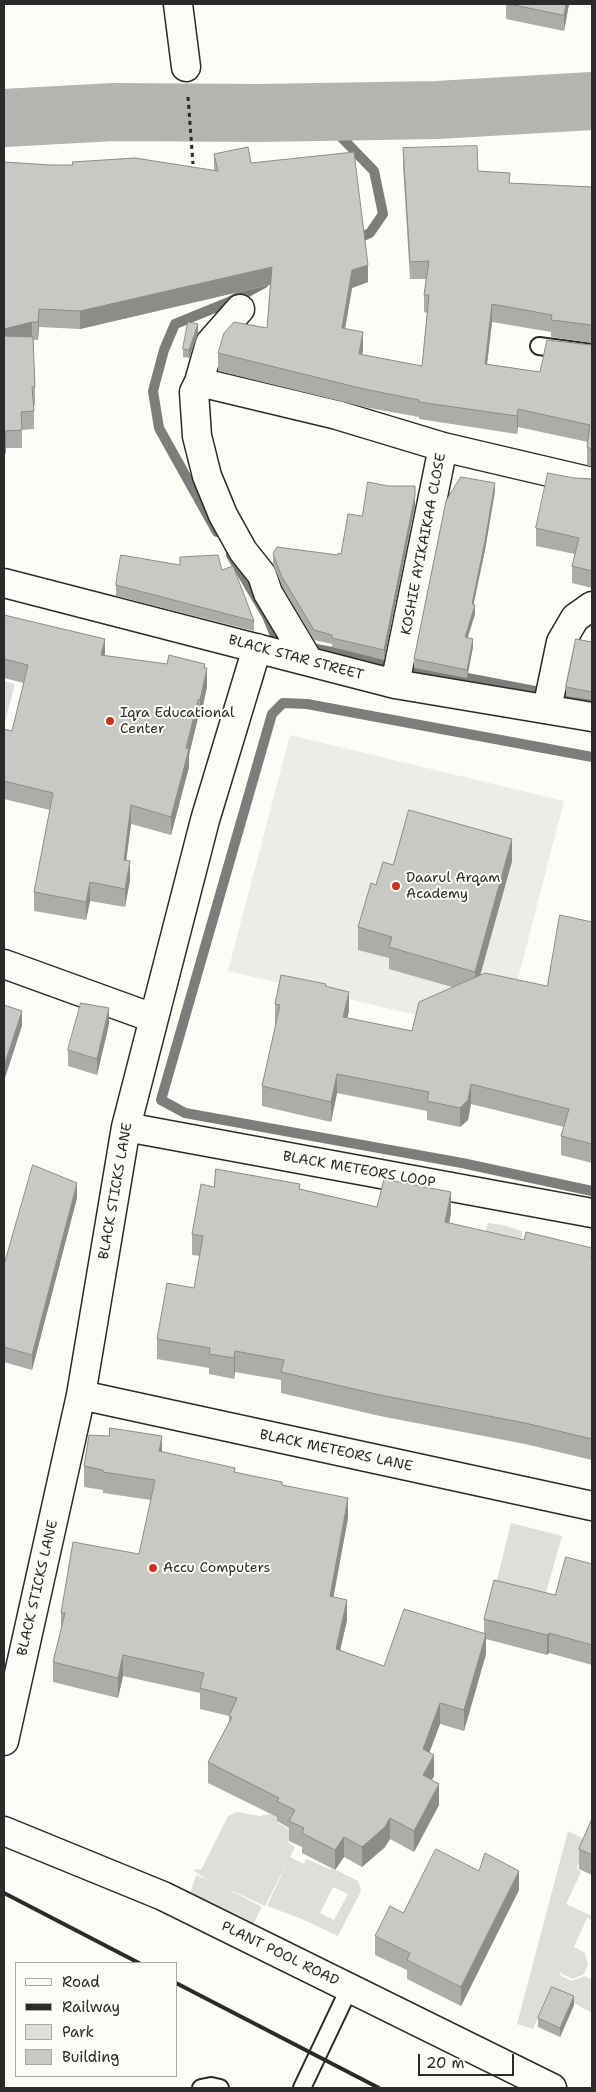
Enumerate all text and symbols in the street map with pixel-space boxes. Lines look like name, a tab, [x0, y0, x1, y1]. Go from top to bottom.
street label: KOSHIE AYIKAIKAA CLOSE	[398, 452, 450, 636]
street label: BLACK STAR STREET	[227, 632, 365, 684]
place label: Iqra Educational Center	[120, 705, 234, 738]
marker: Iqra Educational Center	[104, 715, 116, 727]
place label: Daarul Arqam Academy	[406, 870, 500, 902]
marker: Daarul Arqam Academy	[390, 880, 402, 892]
street label: BLACK STICKS LANE	[96, 1121, 136, 1261]
street label: BLACK METEORS LOOP	[282, 1148, 436, 1192]
street label: BLACK METEORS LANE	[258, 1427, 414, 1475]
street label: BLACK STICKS LANE	[14, 1519, 62, 1657]
place label: Accu Computers	[163, 1560, 270, 1576]
marker: Accu Computers	[147, 1562, 159, 1574]
street label: PLANT POOL ROAD	[218, 1918, 342, 1990]
legend	[15, 1962, 178, 2077]
text: Road	[62, 1972, 100, 1992]
text: Railway	[62, 1997, 120, 2017]
text: Park	[62, 2022, 94, 2042]
scale bar	[421, 2044, 517, 2076]
text: Building	[62, 2047, 119, 2067]
text: 20 m	[426, 2053, 465, 2073]

